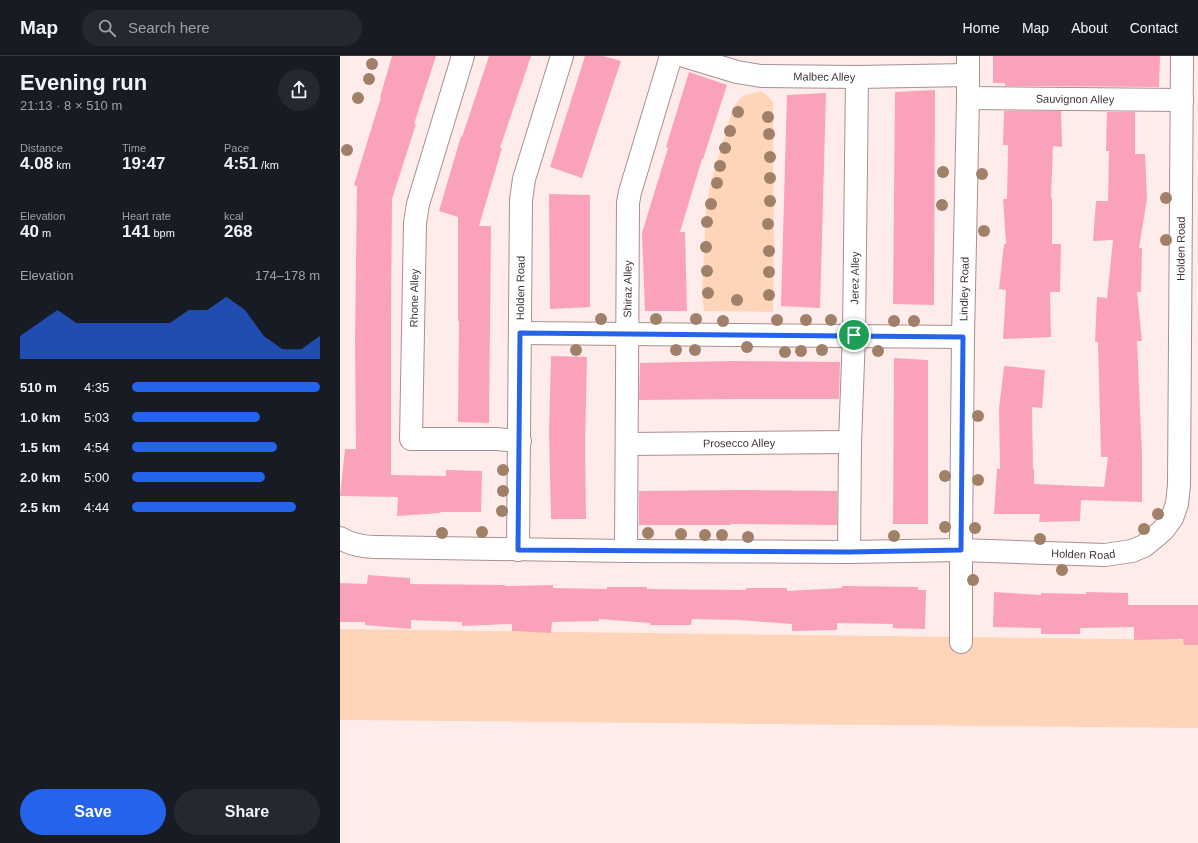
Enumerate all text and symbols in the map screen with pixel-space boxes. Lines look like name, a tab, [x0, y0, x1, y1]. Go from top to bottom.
search box	[82, 10, 362, 46]
text: Map	[20, 17, 58, 38]
icon: search	[96, 17, 118, 39]
text: Search here	[128, 19, 210, 36]
text: Home	[963, 20, 1000, 36]
text: Map	[1022, 20, 1049, 36]
text: About	[1071, 20, 1108, 36]
text: Contact	[1130, 20, 1178, 36]
button: share	[278, 69, 320, 111]
text: Evening run	[20, 70, 147, 95]
street label: Malbec Alley	[793, 70, 856, 83]
street label: Sauvignon Alley	[1036, 93, 1115, 105]
text: 21:13 · 8 × 510 m	[20, 98, 122, 113]
text: Distance	[20, 142, 63, 154]
text: Time	[122, 142, 146, 154]
text: Pace	[224, 142, 249, 154]
text: 4.08	[20, 154, 53, 173]
text: 19:47	[122, 154, 165, 173]
text: 4:51	[224, 154, 258, 173]
text: km	[53, 159, 71, 171]
text: /km	[258, 159, 279, 171]
text: Elevation	[20, 210, 65, 222]
text: Heart rate	[122, 210, 171, 222]
text: kcal	[224, 210, 244, 222]
street label: Holden Road	[1174, 217, 1187, 281]
text: 40	[20, 222, 39, 241]
text: 141	[122, 222, 150, 241]
text: 268	[224, 222, 252, 241]
text: m	[39, 227, 51, 239]
text: bpm	[150, 227, 175, 239]
street label: Jerez Alley	[848, 251, 861, 305]
street label: Holden Road	[514, 256, 527, 320]
street label: Lindley Road	[957, 257, 971, 321]
street label: Shiraz Alley	[621, 260, 634, 318]
text: Elevation	[20, 268, 73, 283]
text: 174–178 m	[255, 268, 320, 283]
street label: Rhone Alley	[407, 268, 421, 327]
pin	[837, 318, 871, 352]
icon: arrive	[843, 324, 865, 346]
text: 510 m	[20, 380, 57, 395]
text: 4:35	[84, 380, 109, 395]
text: 1.0 km	[20, 410, 60, 425]
text: 5:03	[84, 410, 109, 425]
street label: Prosecco Alley	[703, 437, 776, 449]
text: 1.5 km	[20, 440, 60, 455]
text: 4:54	[84, 440, 109, 455]
text: 2.0 km	[20, 470, 60, 485]
text: 5:00	[84, 470, 109, 485]
text: 2.5 km	[20, 500, 60, 515]
text: 4:44	[84, 500, 109, 515]
street label: Holden Road	[1051, 547, 1116, 561]
button: Save	[20, 789, 166, 835]
button: Share	[174, 789, 320, 835]

